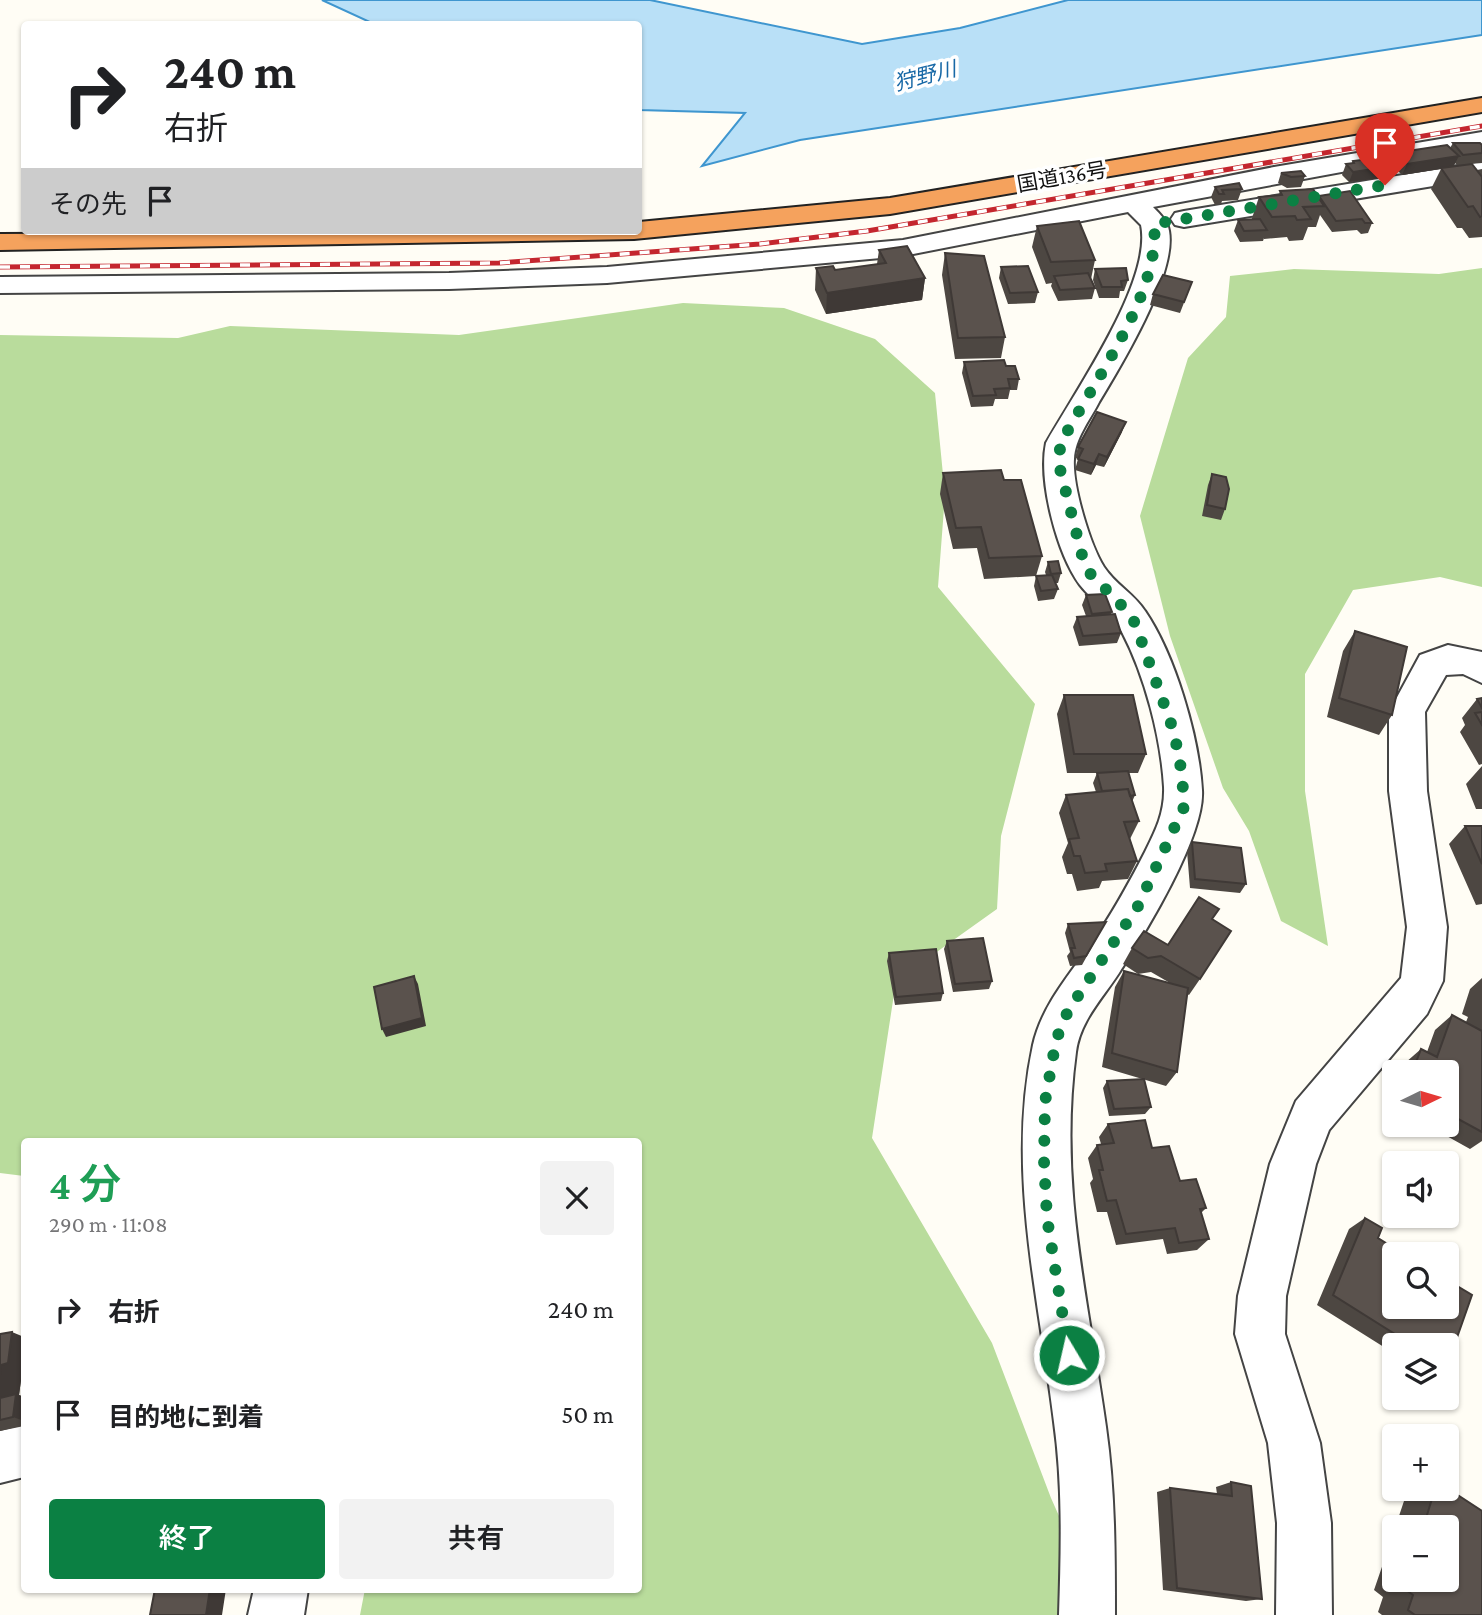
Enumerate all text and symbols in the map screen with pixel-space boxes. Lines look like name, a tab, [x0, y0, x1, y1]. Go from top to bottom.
text: 240 m	[164, 44, 296, 99]
icon: right	[49, 49, 140, 140]
water label: 狩野川	[892, 56, 960, 95]
text: 右折	[164, 110, 228, 146]
pin	[1355, 113, 1415, 185]
icon: arrive	[1366, 124, 1404, 162]
street label: 国道136号	[1015, 157, 1109, 197]
icon: arrive	[141, 182, 179, 220]
text: その先	[49, 190, 127, 219]
north arrow	[1382, 1060, 1460, 1138]
map controls	[1382, 1060, 1459, 1592]
button: sound	[1382, 1151, 1459, 1228]
text: 4 分	[49, 1161, 121, 1208]
button: close	[540, 1161, 614, 1235]
text: 290 m · 11:08	[49, 1211, 168, 1237]
button: search	[1382, 1242, 1459, 1319]
icon: right	[49, 1291, 87, 1329]
text: 240 m	[548, 1295, 614, 1324]
text: 右折	[108, 1298, 160, 1327]
position arrow	[1032, 1318, 1106, 1392]
button: layers	[1382, 1333, 1459, 1410]
icon: arrive	[49, 1396, 87, 1434]
text: 50 m	[561, 1400, 614, 1429]
text: 目的地に到着	[108, 1403, 264, 1432]
button: +	[1382, 1424, 1459, 1501]
button: 終了	[49, 1499, 325, 1579]
button: 共有	[339, 1499, 614, 1579]
button: −	[1382, 1515, 1459, 1592]

